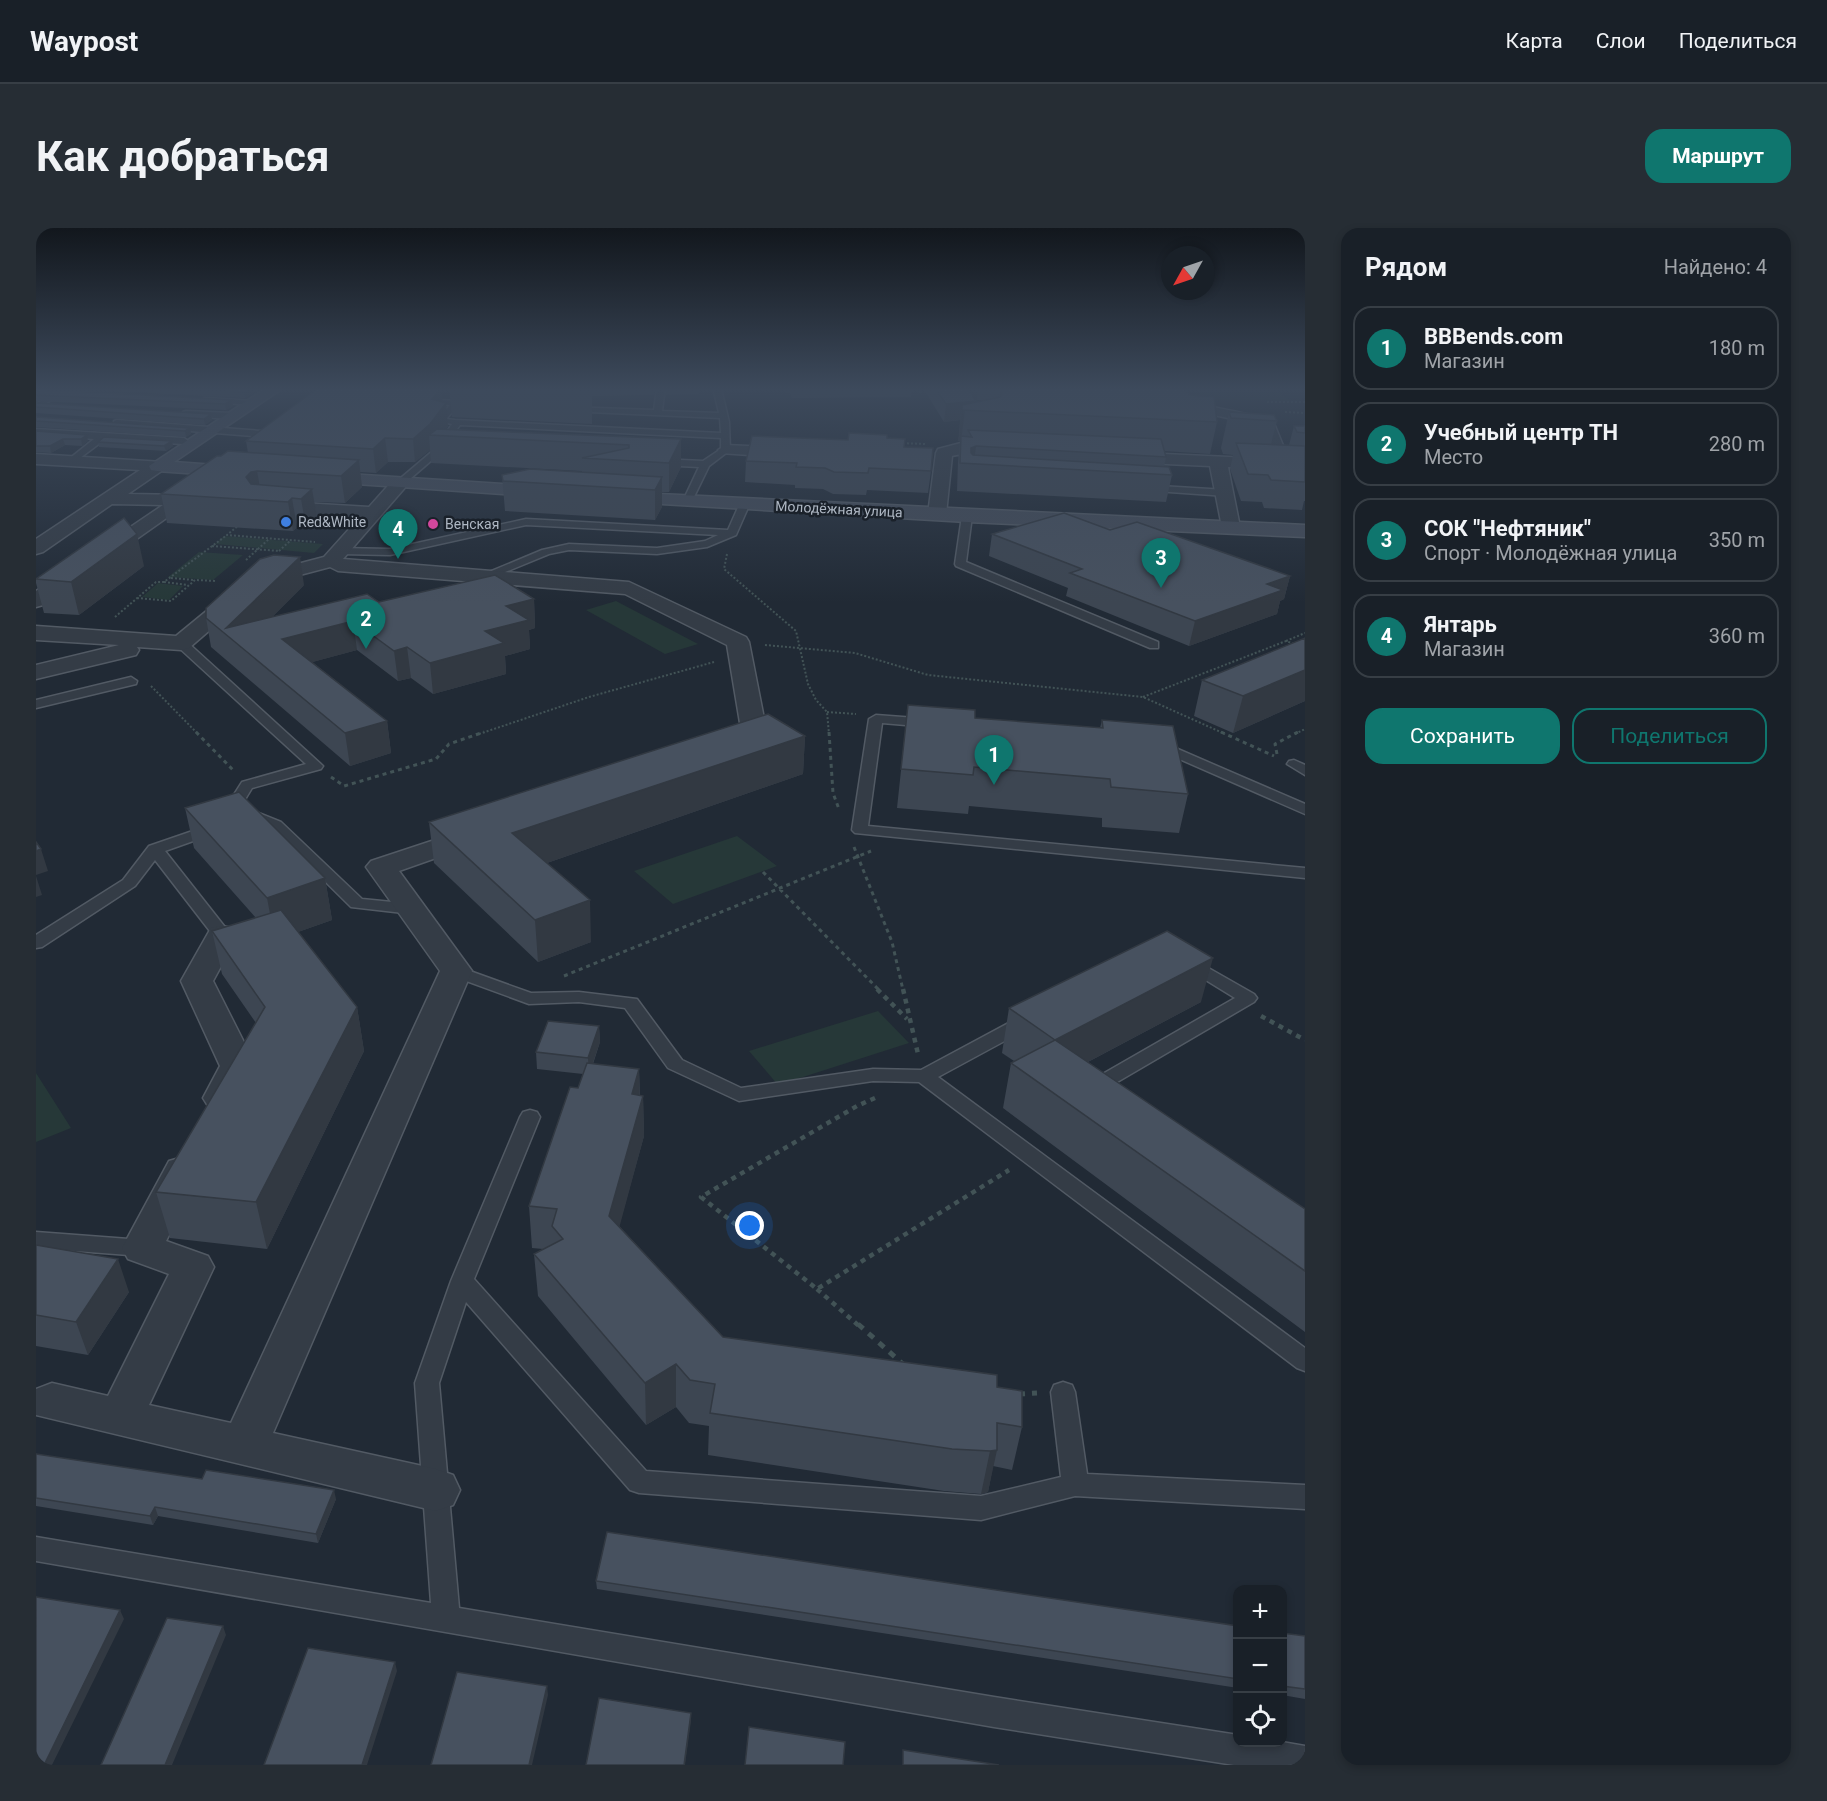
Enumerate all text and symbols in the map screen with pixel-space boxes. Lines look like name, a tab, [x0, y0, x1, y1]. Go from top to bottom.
text: Waypost	[30, 25, 138, 58]
text: Карта	[1506, 29, 1563, 53]
text: Слои	[1596, 29, 1646, 53]
text: Поделиться	[1679, 29, 1797, 53]
button: Маршрут	[1645, 129, 1791, 183]
text: Как добраться	[36, 132, 330, 181]
north arrow	[1161, 246, 1215, 300]
text: Рядом	[1365, 252, 1447, 282]
text: Найдено: 4	[1664, 255, 1767, 279]
text: BBBends.com	[1424, 324, 1563, 349]
text: 1	[1381, 336, 1392, 360]
text: 180 m	[1709, 336, 1765, 360]
text: Магазин	[1424, 349, 1505, 373]
text: Учебный центр ТН	[1424, 420, 1618, 445]
text: 2	[1381, 432, 1392, 456]
text: 280 m	[1709, 432, 1765, 456]
text: Место	[1424, 445, 1483, 469]
street label: Молодёжная улица	[775, 498, 903, 520]
pin: 4	[378, 510, 418, 559]
place label: Red&White	[298, 514, 366, 530]
marker: Red&White	[279, 515, 293, 529]
place label: Венская	[445, 516, 499, 532]
text: СОК "Нефтяник"	[1424, 516, 1591, 541]
marker: Венская	[426, 517, 440, 531]
text: 3	[1381, 528, 1392, 552]
text: 350 m	[1709, 528, 1765, 552]
pin: 3	[1142, 538, 1180, 588]
text: Спорт · Молодёжная улица	[1424, 541, 1677, 565]
pin: 2	[346, 600, 386, 649]
text: Янтарь	[1424, 612, 1497, 637]
text: 4	[1381, 624, 1392, 648]
text: 360 m	[1709, 624, 1765, 648]
text: Магазин	[1424, 637, 1505, 661]
button: Сохранить	[1365, 708, 1560, 764]
button: Поделиться	[1572, 708, 1767, 764]
pin: 1	[974, 736, 1014, 785]
your location	[735, 1211, 764, 1240]
map controls	[1233, 1585, 1287, 1747]
button: +	[1233, 1585, 1287, 1639]
button: −	[1233, 1639, 1287, 1693]
button: locate	[1233, 1693, 1287, 1747]

